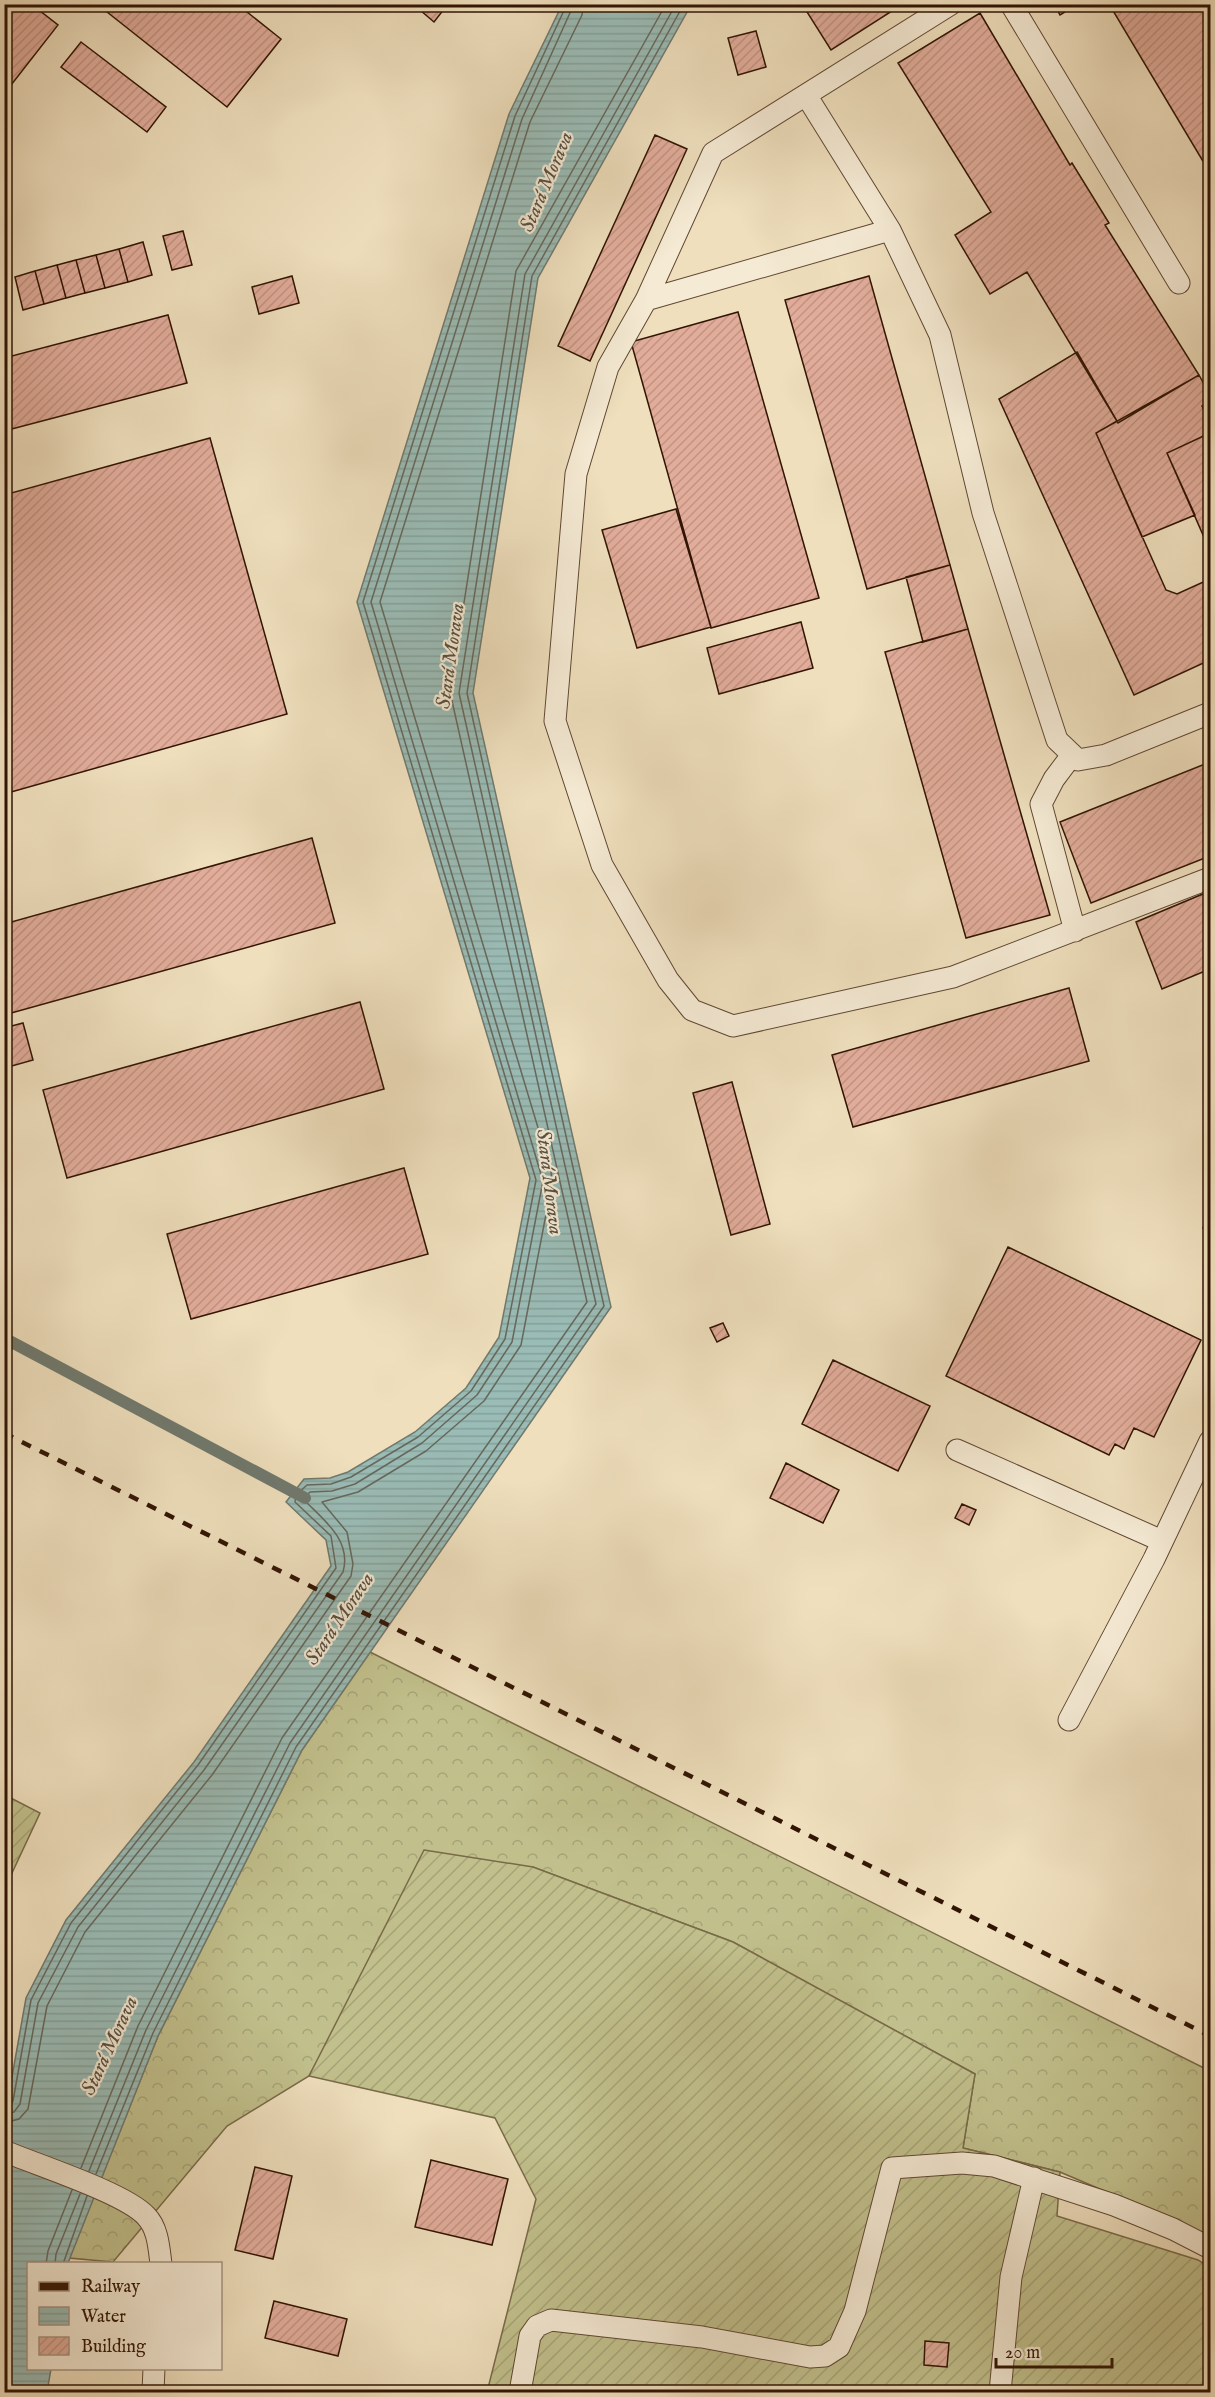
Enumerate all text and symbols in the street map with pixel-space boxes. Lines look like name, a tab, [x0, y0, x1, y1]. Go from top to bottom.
water label: Stará Morava	[515, 128, 579, 236]
water label: Stará Morava	[431, 602, 471, 710]
water label: Stará Morava	[530, 1128, 568, 1236]
water label: Stará Morava	[300, 1568, 380, 1670]
water label: Stará Morava	[76, 1992, 144, 2099]
legend	[27, 2262, 222, 2370]
text: Railway	[81, 2276, 140, 2299]
text: Water	[81, 2306, 126, 2329]
scale bar	[996, 2331, 1112, 2369]
text: Building	[81, 2336, 146, 2359]
text: 20 m	[1005, 2342, 1040, 2365]

